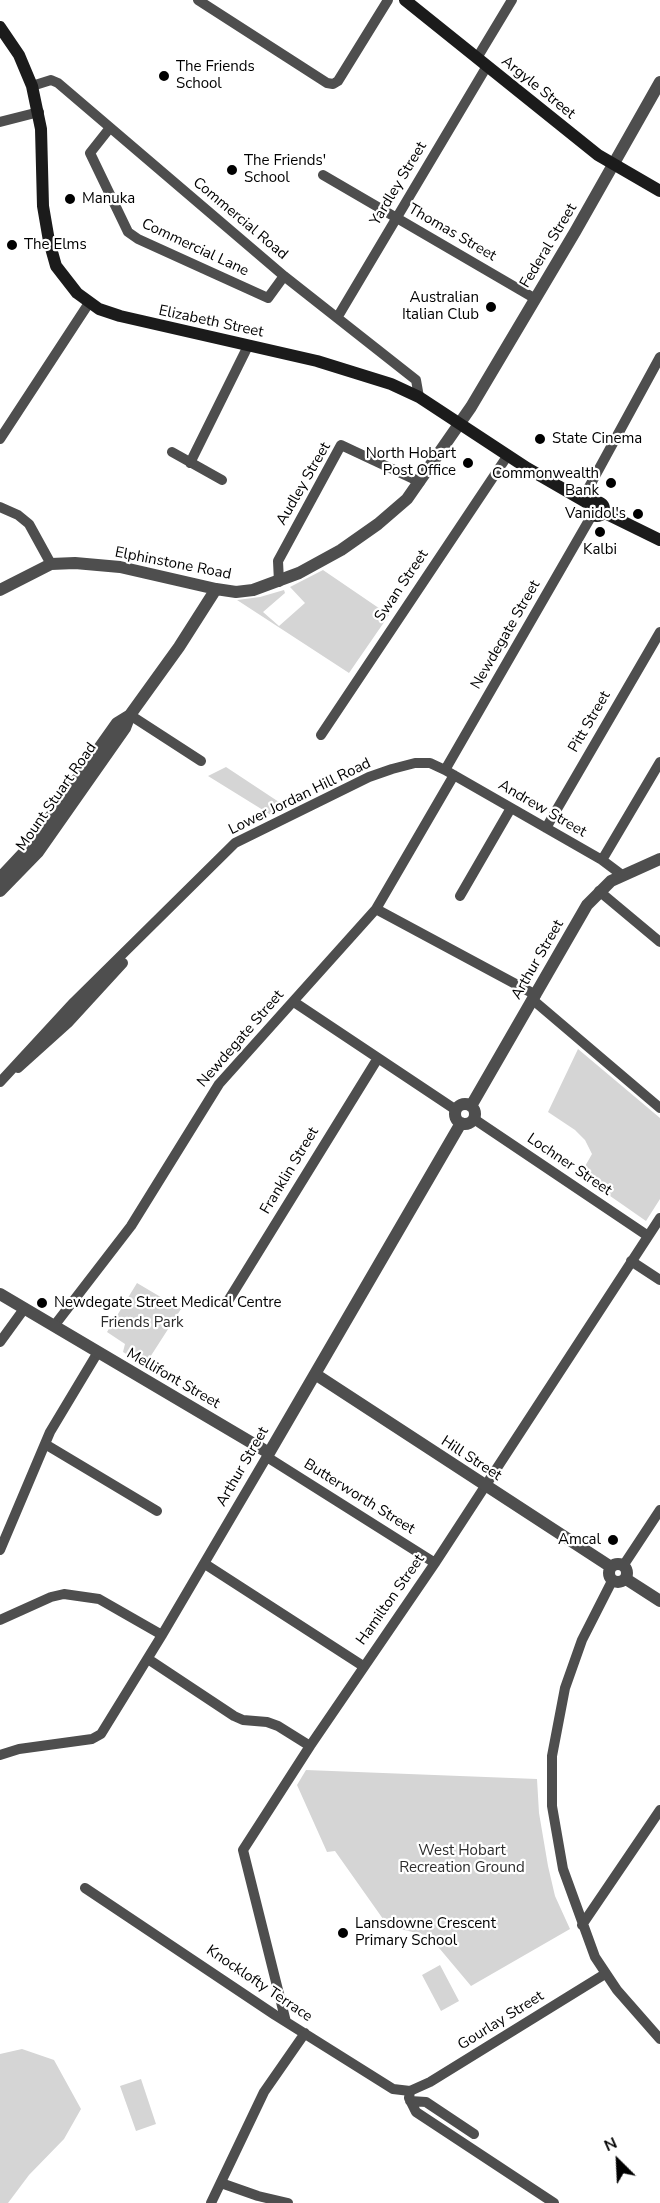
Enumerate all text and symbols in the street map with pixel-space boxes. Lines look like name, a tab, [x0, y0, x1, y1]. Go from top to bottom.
street label: Argyle Street	[497, 53, 579, 123]
place label: The Friends School	[176, 58, 255, 93]
marker: The Friends School	[157, 69, 171, 83]
street label: Yardley Street	[367, 139, 431, 229]
place label: The Friends' School	[244, 152, 326, 187]
marker: The Friends' School	[225, 163, 239, 177]
street label: Commercial Road	[189, 174, 291, 264]
place label: Manuka	[82, 190, 135, 208]
marker: Manuka	[63, 192, 77, 206]
street label: Thomas Street	[405, 201, 499, 265]
street label: Federal Street	[517, 201, 581, 291]
street label: Commercial Lane	[139, 215, 251, 281]
place label: The Elms	[24, 236, 87, 254]
marker: The Elms	[5, 238, 19, 252]
place label: Australian Italian Club	[402, 289, 479, 324]
marker: Australian Italian Club	[484, 300, 498, 314]
street label: Elizabeth Street	[157, 302, 265, 342]
place label: State Cinema	[552, 430, 642, 448]
marker: State Cinema	[533, 432, 547, 446]
street label: Audley Street	[273, 439, 335, 529]
place label: North Hobart Post Office	[366, 445, 456, 480]
marker: North Hobart Post Office	[461, 456, 475, 470]
place label: Commonwealth Bank	[492, 465, 599, 500]
marker: Commonwealth Bank	[604, 476, 618, 490]
place label: Vanidol's	[565, 505, 626, 523]
marker: Vanidol's	[631, 507, 645, 521]
marker: Kalbi	[593, 525, 607, 539]
place label: Kalbi	[583, 541, 617, 559]
street label: Elphinstone Road	[113, 544, 233, 584]
street label: Swan Street	[371, 547, 433, 625]
street label: Newdegate Street	[467, 577, 545, 693]
street label: Pitt Street	[565, 688, 615, 756]
street label: Mount Stuart Road	[13, 739, 101, 855]
street label: Lower Jordan Hill Road	[226, 755, 374, 839]
street label: Andrew Street	[495, 777, 589, 841]
street label: Arthur Street	[508, 917, 568, 1003]
street label: Newdegate Street	[194, 987, 288, 1091]
street label: Franklin Street	[257, 1124, 323, 1218]
street label: Lochner Street	[523, 1130, 615, 1200]
place label: Newdegate Street Medical Centre	[54, 1294, 281, 1312]
marker: Newdegate Street Medical Centre	[35, 1296, 49, 1310]
park label: Friends Park	[100, 1314, 184, 1332]
street label: Mellifont Street	[123, 1345, 223, 1413]
street label: Arthur Street	[213, 1424, 273, 1510]
street label: Hill Street	[437, 1433, 505, 1485]
street label: Butterworth Street	[300, 1456, 418, 1538]
place label: Amcal	[558, 1531, 601, 1549]
marker: Amcal	[606, 1533, 620, 1547]
street label: Hamilton Street	[353, 1551, 429, 1649]
park label: West Hobart Recreation Ground	[399, 1842, 525, 1877]
place label: Lansdowne Crescent Primary School	[355, 1915, 496, 1950]
marker: Lansdowne Crescent Primary School	[336, 1926, 350, 1940]
street label: Knocklofty Terrace	[203, 1942, 315, 2026]
street label: Gourlay Street	[455, 1987, 547, 2055]
north arrow	[588, 2131, 648, 2191]
text: N	[601, 2132, 621, 2157]

